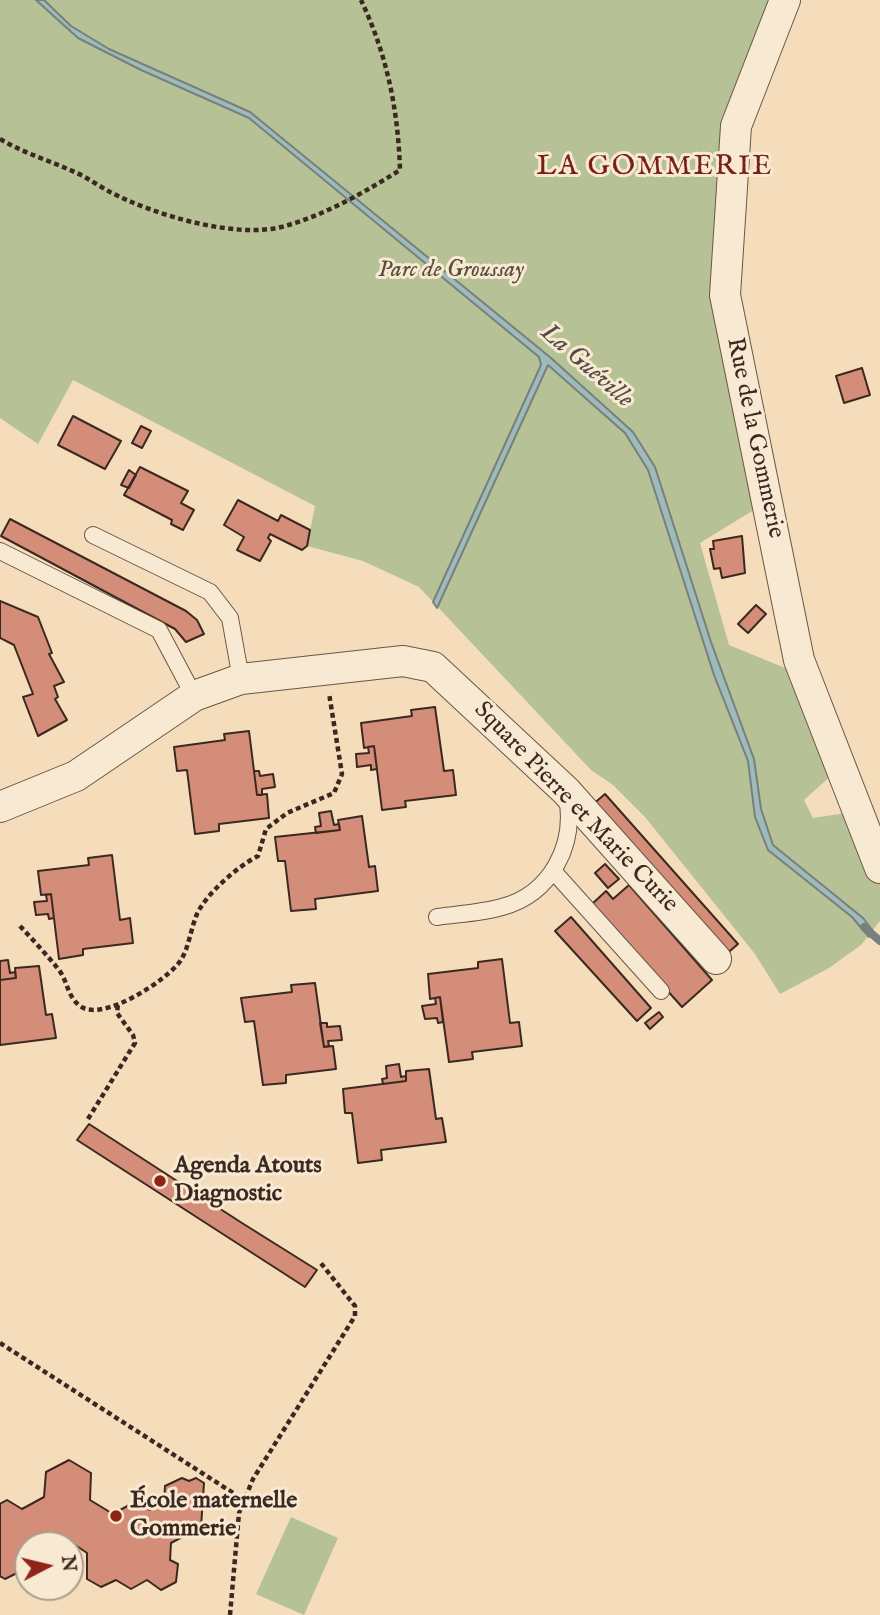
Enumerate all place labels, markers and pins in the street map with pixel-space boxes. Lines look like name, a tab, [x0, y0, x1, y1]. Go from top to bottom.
place label: Agenda Atouts Diagnostic	[174, 1153, 322, 1209]
marker: Agenda Atouts Diagnostic	[152, 1173, 168, 1189]
place label: École maternelle Gommerie	[130, 1488, 297, 1544]
marker: École maternelle Gommerie	[108, 1508, 124, 1524]

